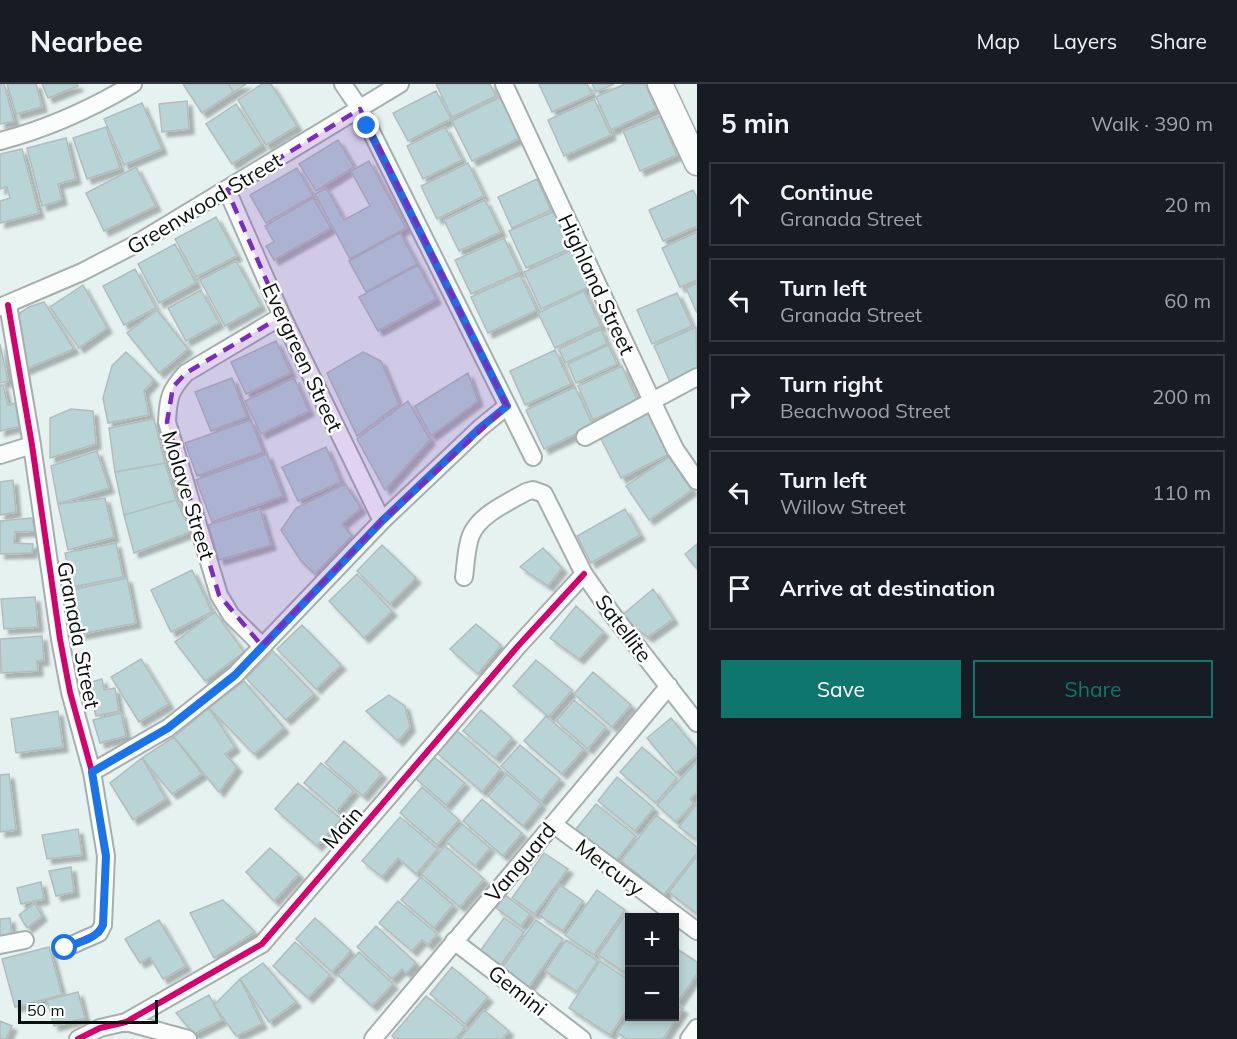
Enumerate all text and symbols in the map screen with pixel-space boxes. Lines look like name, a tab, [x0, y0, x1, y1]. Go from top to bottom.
text: Nearbee	[30, 24, 143, 59]
text: Map	[977, 28, 1020, 54]
text: Layers	[1053, 28, 1117, 54]
text: Share	[1150, 28, 1207, 54]
text: 5 min	[721, 107, 790, 140]
text: Walk · 390 m	[1091, 111, 1213, 136]
route end	[353, 112, 379, 138]
street label: Greenwood Street	[122, 147, 286, 259]
text: Continue	[780, 178, 873, 206]
icon: ahead	[723, 188, 756, 221]
text: 20 m	[1164, 192, 1211, 217]
text: Granada Street	[780, 206, 922, 231]
street label: Highland Street	[553, 210, 641, 358]
text: Turn left	[780, 274, 867, 302]
street label: Evergreen Street	[257, 279, 349, 435]
icon: left	[723, 284, 756, 317]
text: 60 m	[1164, 288, 1211, 313]
text: Granada Street	[780, 302, 922, 327]
text: Turn right	[780, 370, 883, 398]
icon: right	[723, 380, 756, 413]
text: 200 m	[1152, 384, 1211, 409]
text: Beachwood Street	[780, 398, 951, 423]
street label: Molave Street	[157, 427, 221, 563]
text: Turn left	[780, 466, 867, 494]
icon: left	[723, 476, 756, 509]
text: 110 m	[1152, 480, 1211, 505]
text: Willow Street	[780, 494, 906, 519]
street label: Granada Street	[52, 559, 106, 711]
icon: arrive	[723, 572, 756, 605]
text: Arrive at destination	[780, 574, 995, 602]
street label: Satellite	[590, 589, 658, 667]
button: Save	[721, 660, 961, 718]
button: Share	[973, 660, 1213, 718]
street label: Main	[316, 800, 368, 854]
street label: Vanguard	[479, 817, 561, 907]
street label: Mercury	[571, 833, 649, 901]
map controls	[625, 913, 679, 1021]
button: +	[625, 913, 679, 967]
route start	[51, 934, 77, 960]
street label: Gemini	[483, 959, 553, 1021]
button: −	[625, 967, 679, 1021]
scale bar	[18, 997, 158, 1024]
text: 50 m	[27, 1000, 64, 1020]

